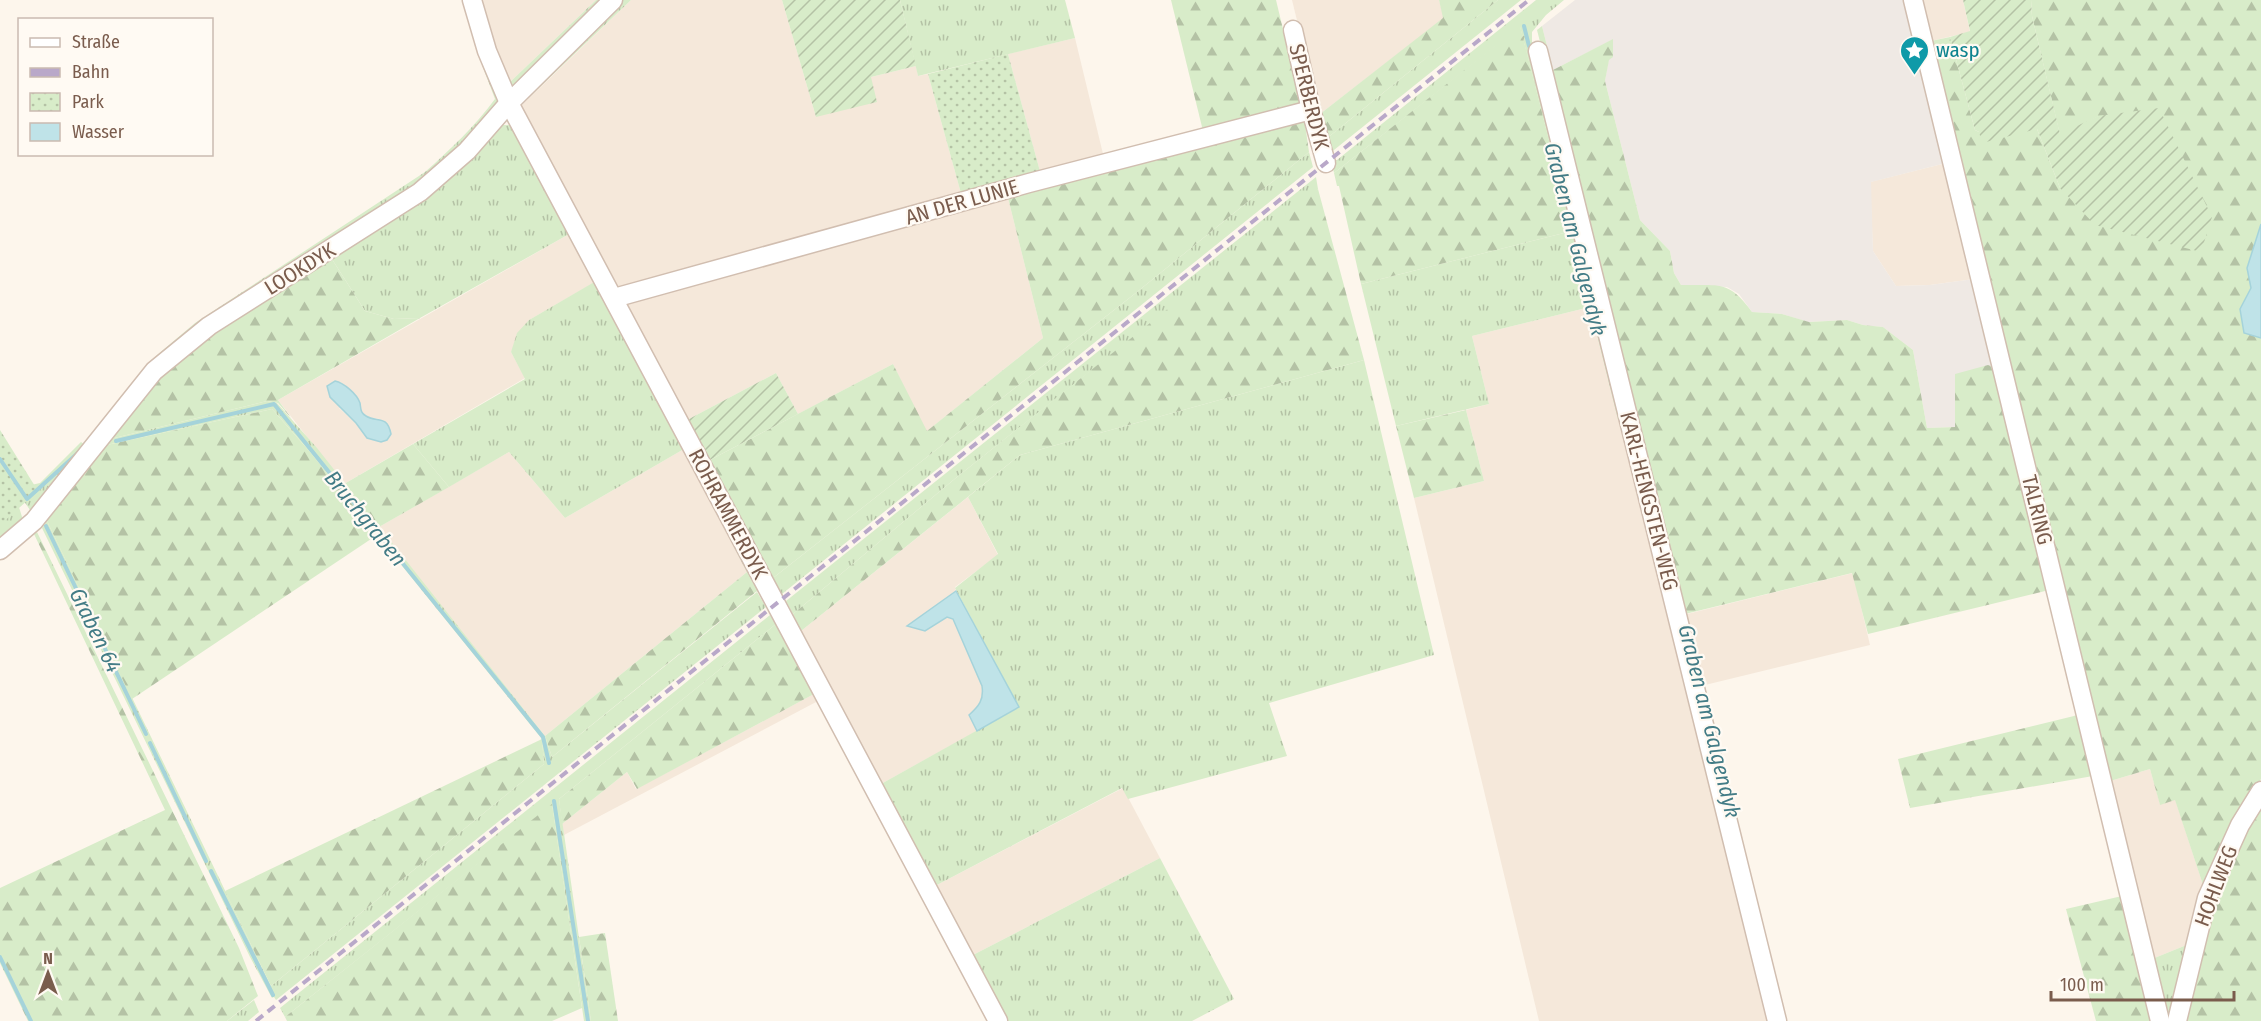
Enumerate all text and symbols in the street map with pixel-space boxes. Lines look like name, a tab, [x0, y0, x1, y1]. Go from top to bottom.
legend	[18, 18, 213, 156]
text: Straße	[72, 31, 120, 53]
place icon: wasp	[1899, 34, 1931, 76]
place label: wasp	[1936, 37, 1980, 63]
street label: SPERBERDYK	[1283, 41, 1335, 154]
text: Bahn	[72, 61, 110, 83]
text: Park	[72, 91, 105, 113]
text: Wasser	[72, 121, 125, 143]
water label: Graben am Galgendyk	[1538, 140, 1613, 339]
street label: AN DER LUNIE	[902, 173, 1022, 231]
street label: LOOKDYK	[260, 237, 341, 301]
street label: KARL-HENGSTEN-WEG	[1614, 409, 1684, 593]
street label: ROHRAMMERDYK	[683, 444, 774, 584]
water label: Bruchgraben	[319, 465, 412, 572]
street label: TALRING	[2016, 473, 2058, 547]
water label: Graben 64	[64, 583, 128, 677]
water label: Graben am Galgendyk	[1672, 622, 1747, 821]
street label: HOHLWEG	[2189, 842, 2243, 930]
north arrow	[18, 943, 78, 1003]
text: N	[43, 949, 53, 968]
scale bar	[2051, 964, 2234, 1002]
text: 100 m	[2060, 974, 2104, 996]

